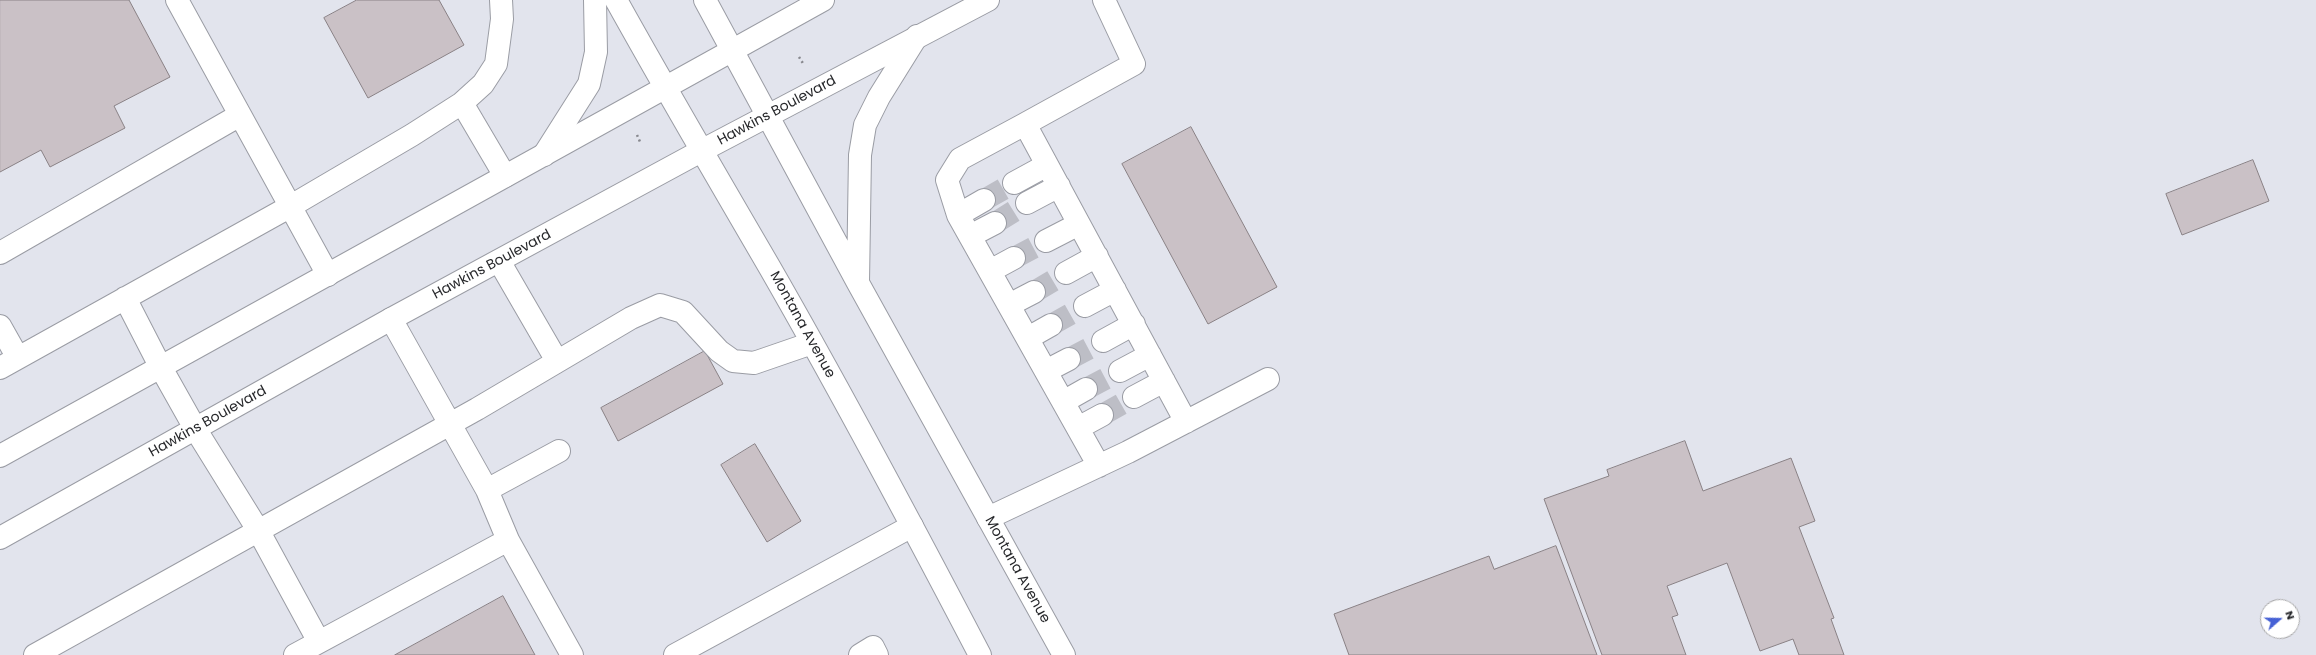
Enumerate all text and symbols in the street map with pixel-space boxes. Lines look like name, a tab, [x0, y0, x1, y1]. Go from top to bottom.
street label: Hawkins Boulevard	[715, 73, 839, 149]
street label: Hawkins Boulevard	[430, 227, 554, 303]
street label: Montana Avenue	[766, 269, 838, 381]
street label: Hawkins Boulevard	[146, 383, 270, 461]
street label: Montana Avenue	[981, 514, 1053, 626]
north arrow	[2260, 599, 2300, 639]
text: N	[2281, 609, 2299, 622]

